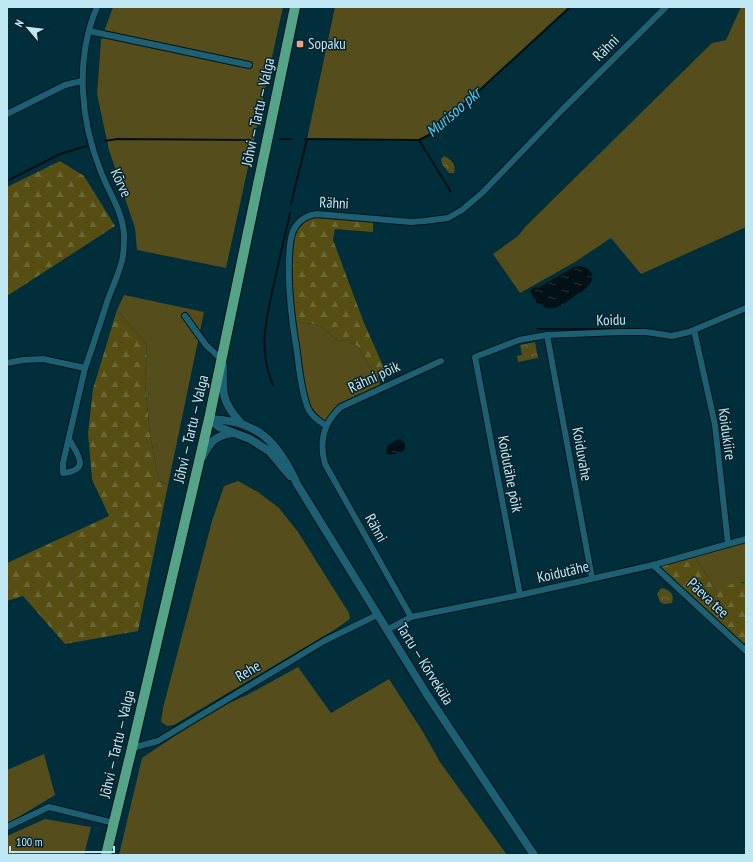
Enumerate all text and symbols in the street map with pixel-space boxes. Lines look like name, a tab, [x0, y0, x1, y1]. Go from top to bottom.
north arrow	[8, 8, 48, 48]
text: N	[12, 17, 27, 29]
street label: Rähni	[588, 30, 623, 65]
place label: Sopaku	[308, 34, 346, 53]
marker: Sopaku	[295, 39, 305, 49]
street label: Jõhvi — Tartu — Valga	[237, 56, 278, 169]
water label: Murisoo pkr	[422, 81, 486, 141]
street label: Kõrve	[107, 165, 136, 200]
street label: Rähni	[319, 192, 349, 213]
street label: Koidu	[596, 309, 626, 330]
street label: Rähni põik	[345, 356, 403, 397]
street label: Jõhvi — Tartu — Valga	[169, 373, 212, 486]
street label: Koidukiire	[714, 407, 741, 461]
street label: Koiduvahe	[568, 426, 597, 482]
street label: Koidutähe põik	[494, 434, 527, 514]
street label: Rähni	[361, 510, 392, 545]
street label: Koidutähe	[535, 556, 591, 587]
street label: Päeva tee	[684, 574, 733, 622]
street label: Tartu — Kõrveküla	[393, 619, 458, 708]
street label: Rehe	[232, 656, 264, 685]
street label: Jõhvi — Tartu — Valga	[95, 688, 138, 801]
scale bar	[10, 828, 114, 854]
text: 100 m	[16, 834, 43, 849]

